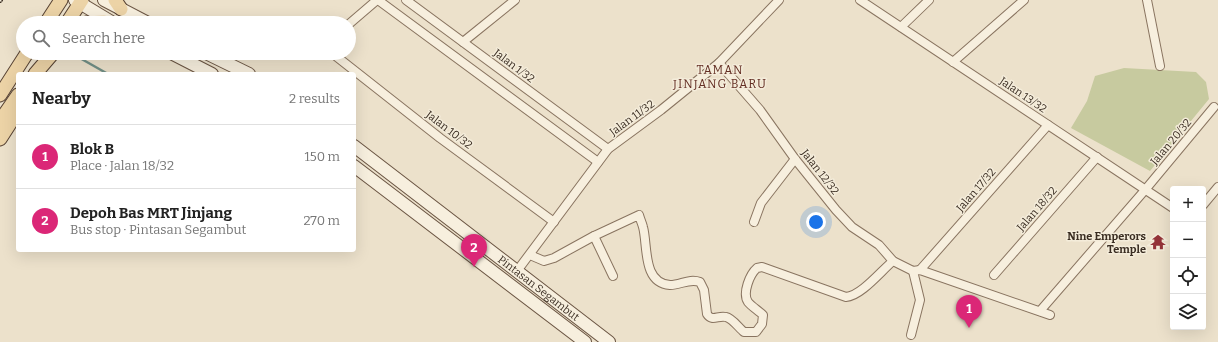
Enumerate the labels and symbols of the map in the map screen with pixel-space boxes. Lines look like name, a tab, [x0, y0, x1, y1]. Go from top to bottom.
street label: Jalan 1/32	[490, 46, 537, 86]
district label: TAMAN JINJANG BARU	[672, 63, 767, 91]
street label: Jalan 13/32	[996, 74, 1049, 116]
street label: Jalan 11/32	[606, 97, 657, 139]
street label: Jalan 10/32	[422, 108, 475, 152]
street label: Jalan 20/32	[1147, 116, 1194, 169]
street label: Jalan 12/32	[798, 146, 842, 197]
street label: Jalan 17/32	[953, 166, 998, 215]
street label: Jalan 18/32	[1014, 184, 1060, 235]
your location	[806, 212, 826, 232]
place label: Nine Emperors Temple	[1067, 230, 1147, 256]
temple icon: Nine Emperors Temple	[1149, 233, 1167, 251]
pin: 2	[461, 234, 487, 267]
street label: Pintasan Segambut	[495, 253, 582, 323]
pin: 1	[956, 295, 982, 328]

